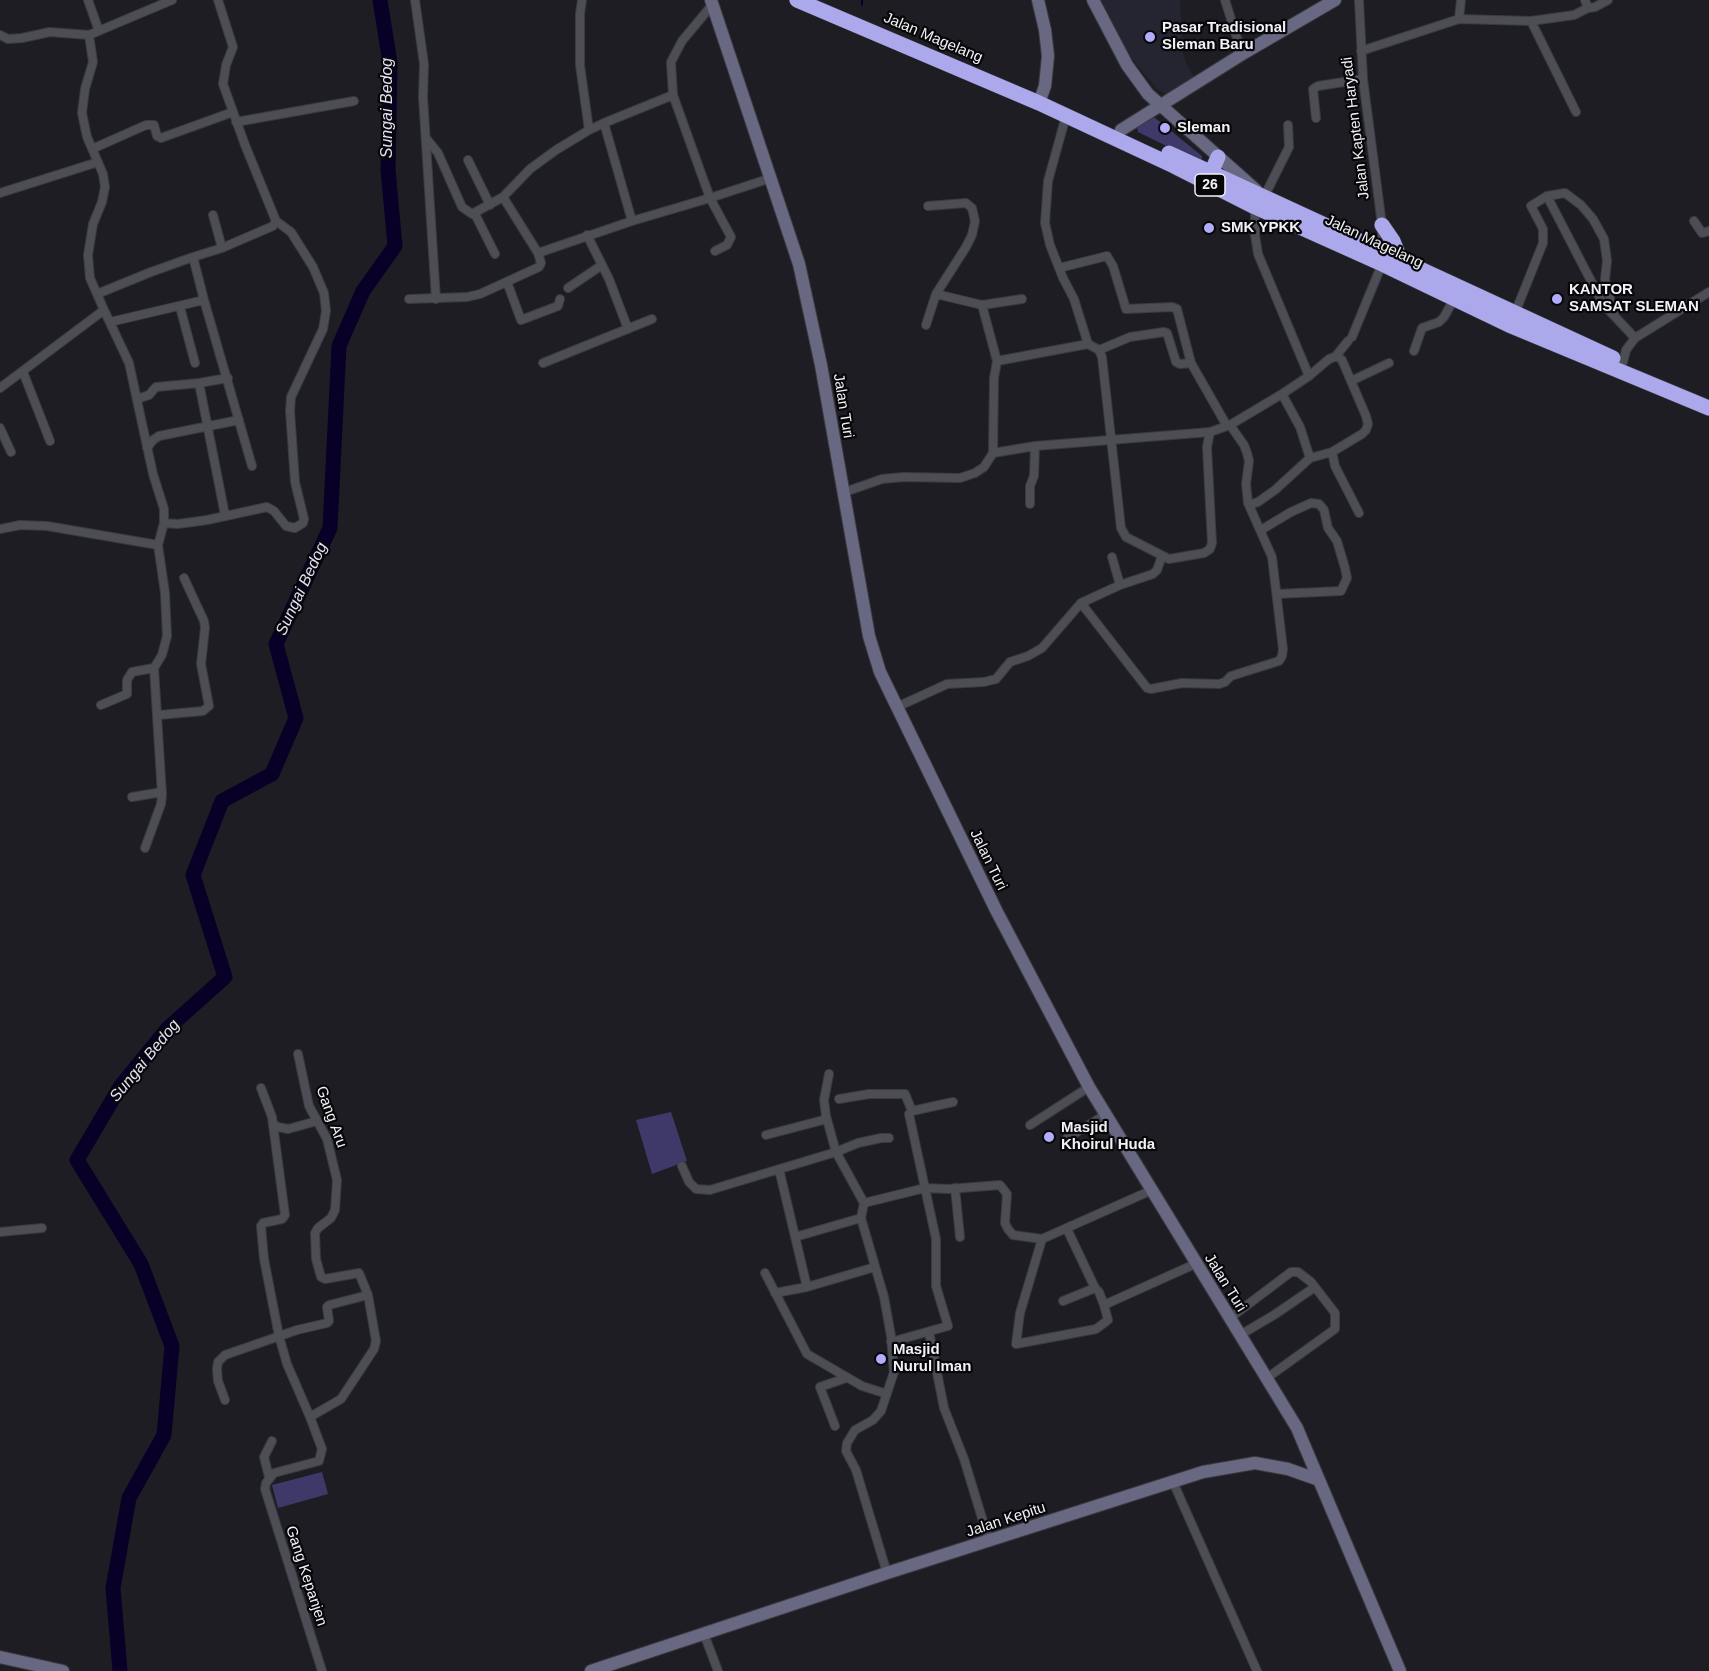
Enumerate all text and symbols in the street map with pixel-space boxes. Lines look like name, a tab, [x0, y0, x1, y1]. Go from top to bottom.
street label: Jalan Magelang	[881, 9, 985, 67]
place label: Pasar Tradisional Sleman Baru	[1162, 19, 1286, 54]
marker: Pasar Tradisional Sleman Baru	[1143, 30, 1157, 44]
street label: Jalan Kapten Haryadi	[1338, 56, 1374, 200]
water label: Sungai Bedog	[378, 58, 398, 158]
place label: Sleman	[1177, 119, 1230, 137]
marker: Sleman	[1158, 121, 1172, 135]
road number: 26	[1195, 174, 1225, 196]
street label: Jalan Magelang	[1322, 211, 1426, 273]
place label: SMK YPKK	[1221, 219, 1300, 237]
marker: SMK YPKK	[1202, 221, 1216, 235]
place label: KANTOR SAMSAT SLEMAN	[1569, 281, 1699, 316]
marker: KANTOR SAMSAT SLEMAN	[1550, 292, 1564, 306]
street label: Jalan Turi	[829, 372, 857, 440]
water label: Sungai Bedog	[272, 539, 332, 639]
street label: Jalan Turi	[966, 827, 1010, 893]
water label: Sungai Bedog	[106, 1016, 184, 1106]
street label: Gang Aru	[312, 1084, 350, 1150]
place label: Masjid Khoirul Huda	[1061, 1119, 1155, 1154]
marker: Masjid Khoirul Huda	[1042, 1130, 1056, 1144]
street label: Jalan Turi	[1200, 1251, 1250, 1315]
place label: Masjid Nurul Iman	[893, 1341, 971, 1376]
marker: Masjid Nurul Iman	[874, 1352, 888, 1366]
street label: Jalan Kepitu	[964, 1499, 1048, 1541]
street label: Gang Kepanjen	[281, 1524, 331, 1628]

